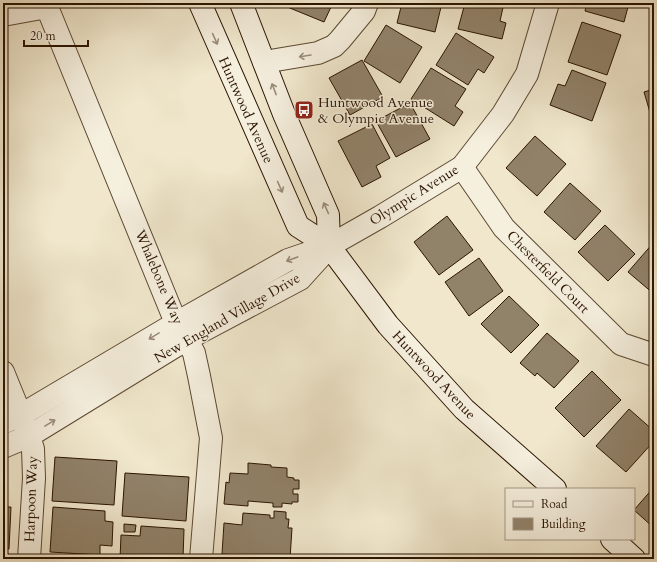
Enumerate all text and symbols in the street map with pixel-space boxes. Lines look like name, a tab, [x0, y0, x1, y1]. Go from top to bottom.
scale bar	[24, 22, 88, 48]
text: 20 m	[30, 28, 57, 44]
one-way arrow	[212, 32, 220, 44]
one-way arrow	[299, 52, 312, 60]
street label: Huntwood Avenue	[214, 54, 278, 166]
one-way arrow	[270, 83, 278, 95]
place label: Huntwood Avenue & Olympic Avenue	[318, 93, 434, 128]
bus stop icon: Huntwood Avenue & Olympic Avenue	[293, 99, 315, 121]
street label: Olympic Avenue	[366, 160, 462, 230]
one-way arrow	[277, 181, 285, 193]
one-way arrow	[321, 202, 329, 214]
street label: Whalebone Way	[130, 226, 188, 328]
street label: Chesterfield Court	[502, 226, 594, 318]
one-way arrow	[287, 255, 299, 263]
street label: New England Village Drive	[150, 268, 304, 368]
street label: Huntwood Avenue	[388, 327, 480, 423]
one-way arrow	[149, 332, 160, 340]
one-way arrow	[44, 419, 55, 427]
street label: Harpoon Way	[20, 455, 42, 542]
legend	[505, 488, 635, 540]
text: Road	[541, 496, 568, 512]
text: Building	[541, 516, 586, 532]

